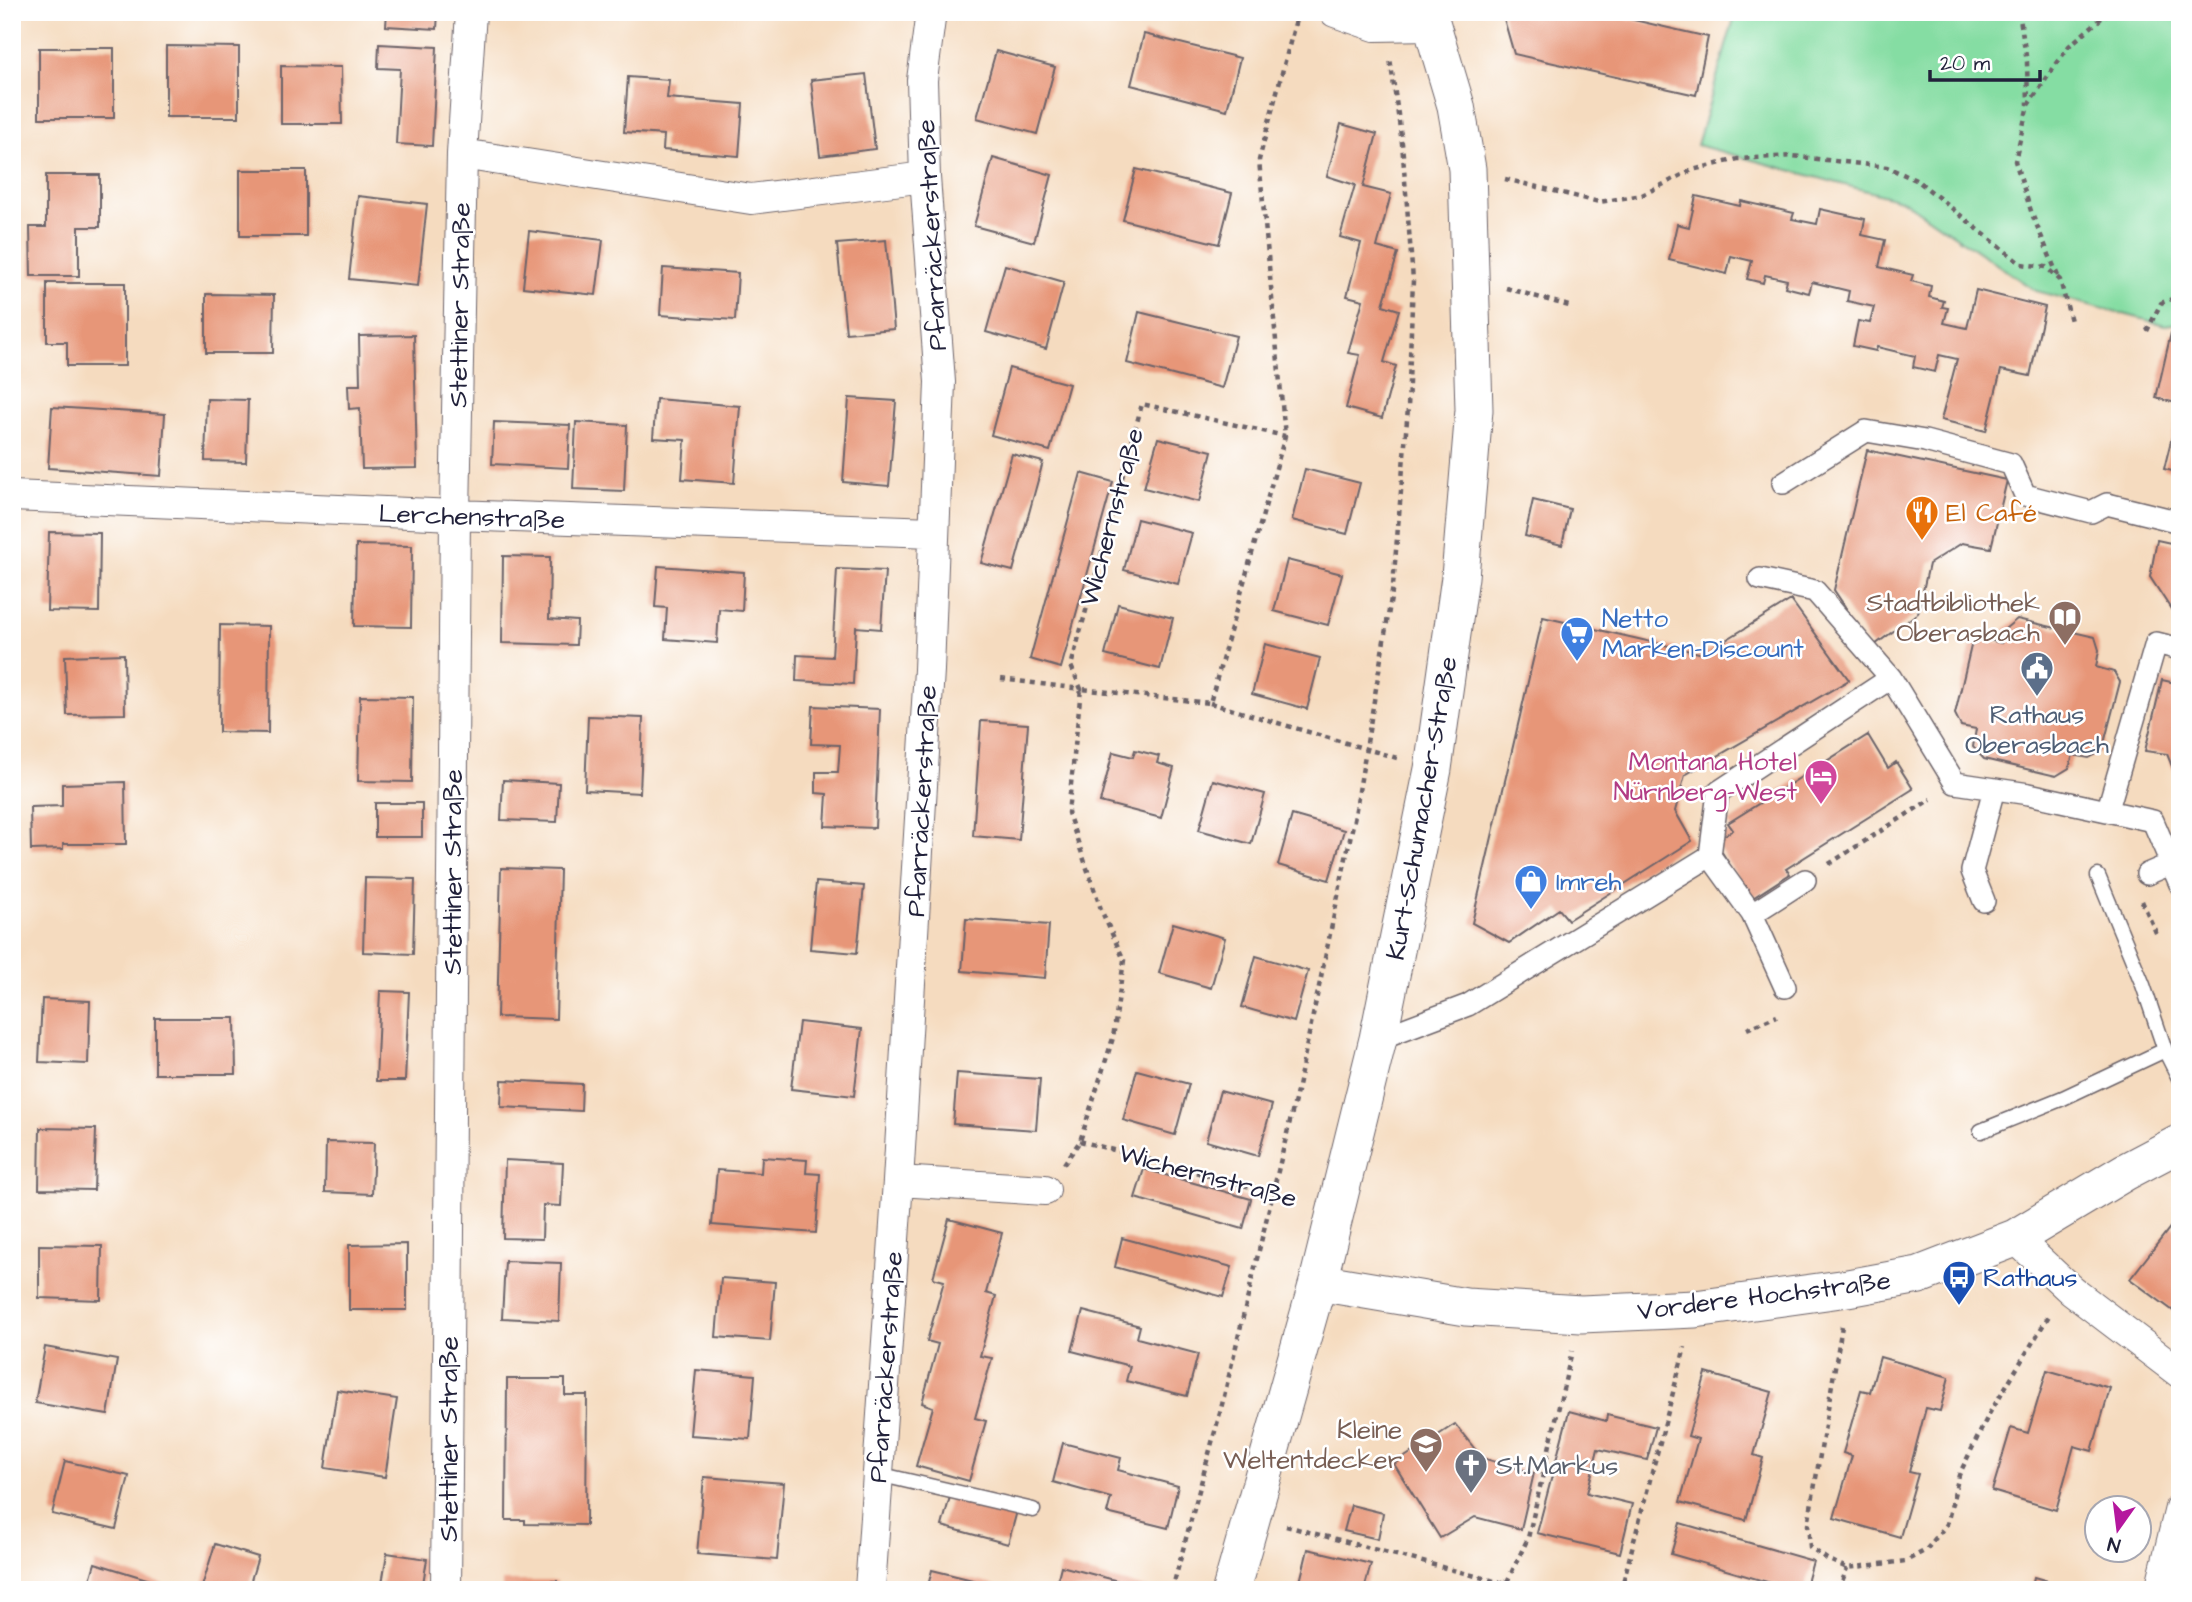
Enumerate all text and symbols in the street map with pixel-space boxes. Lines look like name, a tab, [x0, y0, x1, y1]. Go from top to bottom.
scale bar	[1930, 38, 2040, 82]
text: 20 m	[1940, 49, 1991, 78]
street label: Pfarräckerstraße	[908, 118, 956, 352]
street label: Stettiner Straße	[440, 202, 480, 408]
street label: Wichernstraße	[1071, 424, 1153, 610]
restaurant icon: El Café	[1903, 493, 1941, 542]
place label: El Café	[1946, 495, 2037, 531]
street label: Lerchenstraße	[378, 496, 566, 538]
place label: Stadtbibliothek Oberasbach	[1867, 585, 2040, 651]
library icon: Stadtbibliothek Oberasbach	[2046, 598, 2084, 647]
place label: Netto Marken-Discount	[1602, 601, 1804, 667]
supermarket icon: Netto Marken-Discount	[1558, 614, 1596, 663]
public building icon: Rathaus Oberasbach	[2018, 649, 2056, 698]
street label: Kurt-Schumacher-Straße	[1378, 654, 1466, 963]
street label: Pfarräckerstraße	[898, 684, 946, 918]
place label: Rathaus Oberasbach	[1965, 697, 2109, 763]
place label: Montana Hotel Nürnberg-West	[1614, 744, 1797, 812]
hotel icon: Montana Hotel Nürnberg-West	[1802, 757, 1840, 806]
street label: Stettiner Straße	[435, 769, 471, 975]
shop icon: Imreh	[1512, 862, 1550, 911]
place label: Imreh	[1556, 864, 1622, 900]
street label: Wichernstraße	[1115, 1135, 1301, 1217]
street label: Pfarräckerstraße	[860, 1250, 912, 1484]
bus stop icon: Rathaus	[1940, 1258, 1978, 1307]
place label: Rathaus	[1983, 1260, 2078, 1296]
street label: Vordere Hochstraße	[1635, 1263, 1893, 1329]
street label: Stettiner Straße	[431, 1336, 467, 1542]
place label: Kleine Weltentdecker	[1223, 1412, 1402, 1478]
school or university icon: Kleine Weltentdecker	[1407, 1425, 1445, 1474]
church icon: St.Markus	[1452, 1446, 1490, 1495]
place label: St.Markus	[1496, 1448, 1618, 1484]
north arrow	[2084, 1494, 2154, 1564]
text: N	[2105, 1529, 2123, 1559]

